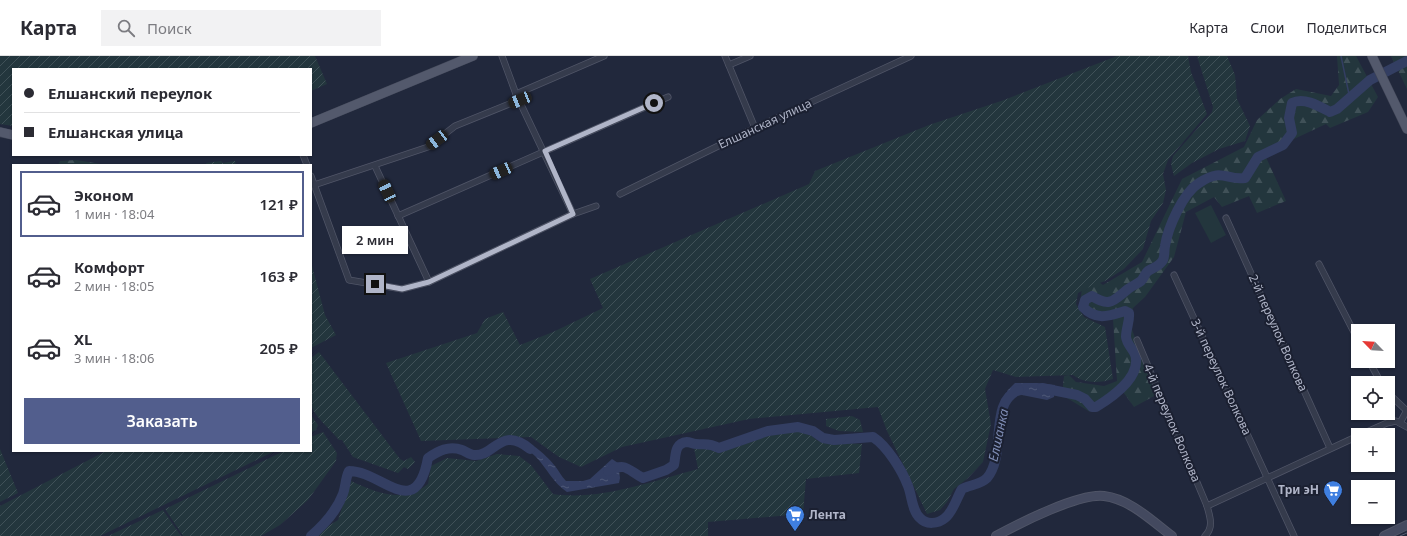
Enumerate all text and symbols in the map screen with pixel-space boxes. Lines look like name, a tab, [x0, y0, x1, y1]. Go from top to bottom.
search box	[101, 10, 381, 46]
text: Карта	[20, 15, 77, 41]
icon: search	[115, 17, 137, 39]
text: Поиск	[147, 18, 192, 38]
text: Карта	[1189, 18, 1228, 37]
text: Слои	[1250, 18, 1284, 37]
text: Поделиться	[1306, 18, 1387, 37]
text: Елшанский переулок	[48, 83, 212, 103]
car	[507, 90, 533, 110]
route start	[645, 94, 663, 112]
street label: Елшанская улица	[715, 94, 814, 153]
text: Елшанская улица	[48, 122, 184, 142]
car	[424, 128, 450, 152]
car	[488, 161, 514, 181]
car	[376, 178, 398, 204]
text: Эконом	[74, 185, 134, 205]
icon: car	[26, 186, 62, 222]
text: 121 ₽	[259, 194, 298, 214]
text: 1 мин · 18:04	[74, 205, 154, 223]
callout: 2 мин	[342, 226, 408, 254]
text: 2 мин	[356, 231, 394, 249]
text: Комфорт	[74, 257, 144, 277]
icon: car	[26, 258, 62, 294]
text: 163 ₽	[259, 266, 298, 286]
street label: 2-й переулок Волкова	[1245, 272, 1312, 394]
route end	[366, 275, 384, 293]
text: 2 мин · 18:05	[74, 277, 154, 295]
street label: 3-й переулок Волкова	[1187, 316, 1256, 438]
north arrow	[1351, 324, 1395, 368]
map controls	[1351, 324, 1395, 524]
text: XL	[74, 329, 92, 349]
icon: car	[26, 330, 62, 366]
text: 205 ₽	[259, 338, 298, 358]
text: 3 мин · 18:06	[74, 349, 154, 367]
street label: 4-й переулок Волкова	[1140, 361, 1205, 484]
button: locate	[1351, 376, 1395, 420]
button: Заказать	[24, 398, 300, 444]
water label: Елшанка	[984, 406, 1013, 463]
button: +	[1351, 428, 1395, 472]
supermarket icon: Три эН	[1322, 479, 1344, 507]
button: −	[1351, 480, 1395, 524]
place label: Три эН	[1278, 481, 1319, 498]
supermarket icon: Лента	[784, 504, 806, 532]
place label: Лента	[809, 506, 846, 523]

